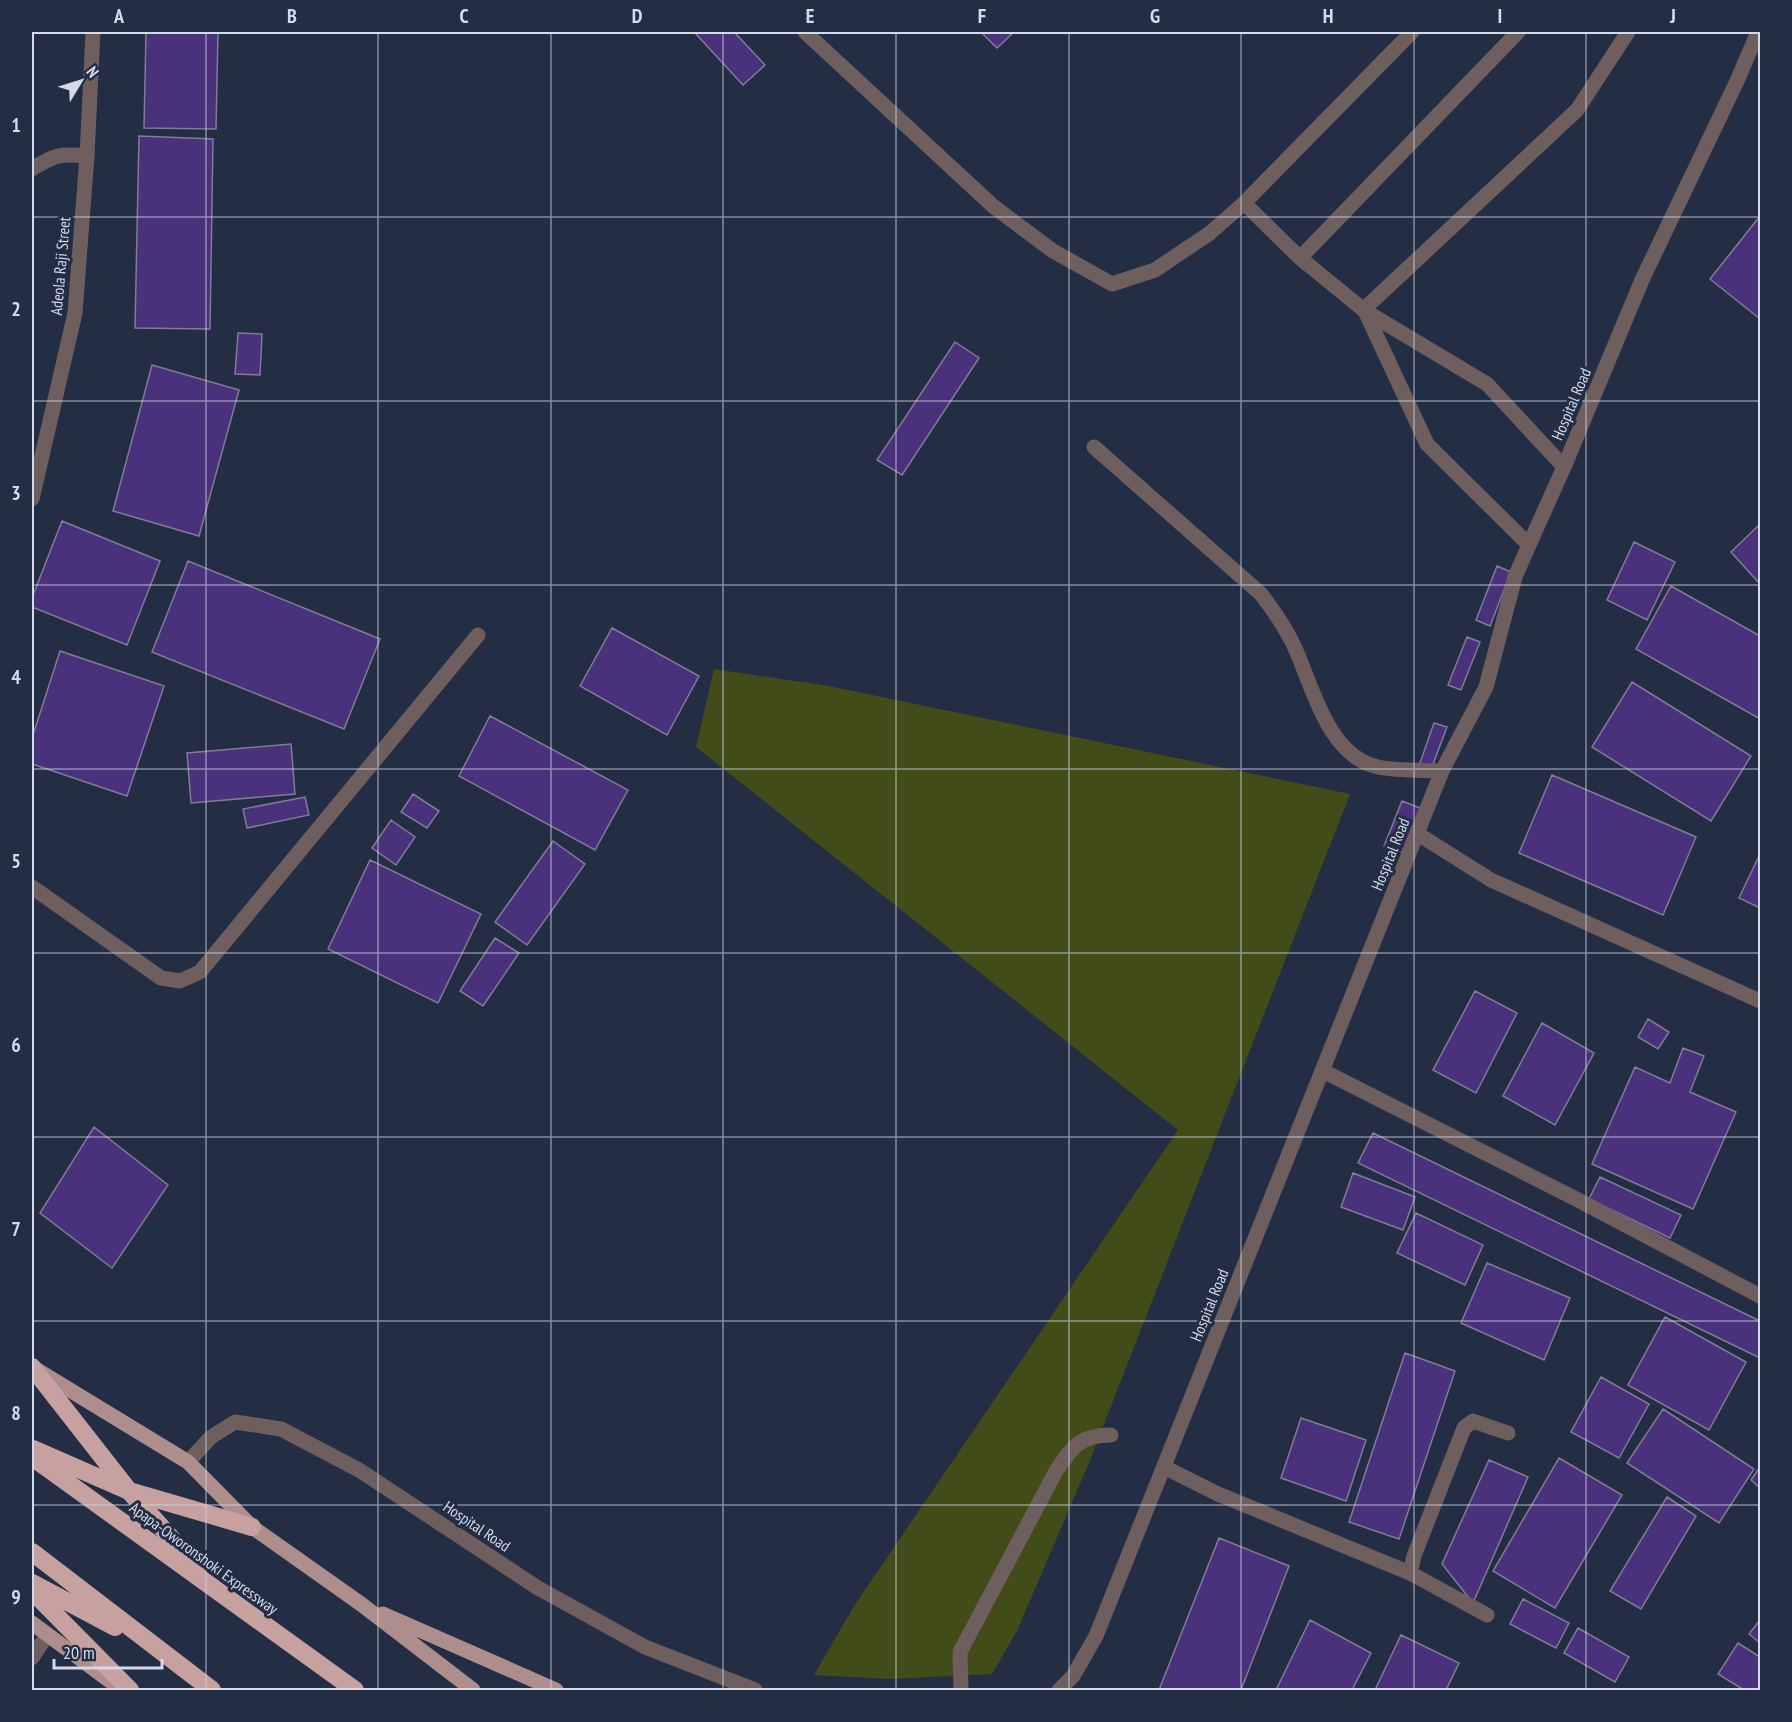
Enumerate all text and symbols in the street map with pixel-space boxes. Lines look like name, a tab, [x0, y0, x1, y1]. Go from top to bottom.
text: A	[113, 3, 125, 29]
text: B	[287, 3, 297, 29]
text: C	[459, 3, 469, 29]
text: D	[632, 3, 643, 29]
text: E	[806, 3, 814, 29]
text: F	[978, 3, 986, 29]
text: G	[1150, 3, 1160, 29]
text: H	[1323, 3, 1333, 29]
text: I	[1498, 3, 1502, 29]
text: J	[1669, 3, 1676, 29]
north arrow	[51, 51, 111, 111]
text: N	[82, 62, 103, 81]
text: 1	[11, 112, 21, 138]
street label: Adeola Raji Street	[46, 215, 74, 316]
text: 2	[11, 296, 21, 322]
street label: Hospital Road	[1547, 365, 1595, 443]
text: 3	[11, 480, 21, 506]
text: 4	[11, 664, 21, 690]
street label: Hospital Road	[1366, 815, 1414, 893]
text: 5	[11, 848, 21, 874]
text: 6	[11, 1032, 21, 1058]
text: 7	[11, 1216, 21, 1242]
street label: Hospital Road	[1185, 1266, 1233, 1344]
text: 8	[11, 1400, 21, 1426]
street label: Hospital Road	[440, 1496, 514, 1556]
street label: Apapa-Oworonshoki Expressway	[126, 1497, 282, 1619]
text: 9	[11, 1584, 21, 1610]
scale bar	[54, 1632, 162, 1670]
text: 20 m	[63, 1641, 95, 1664]

